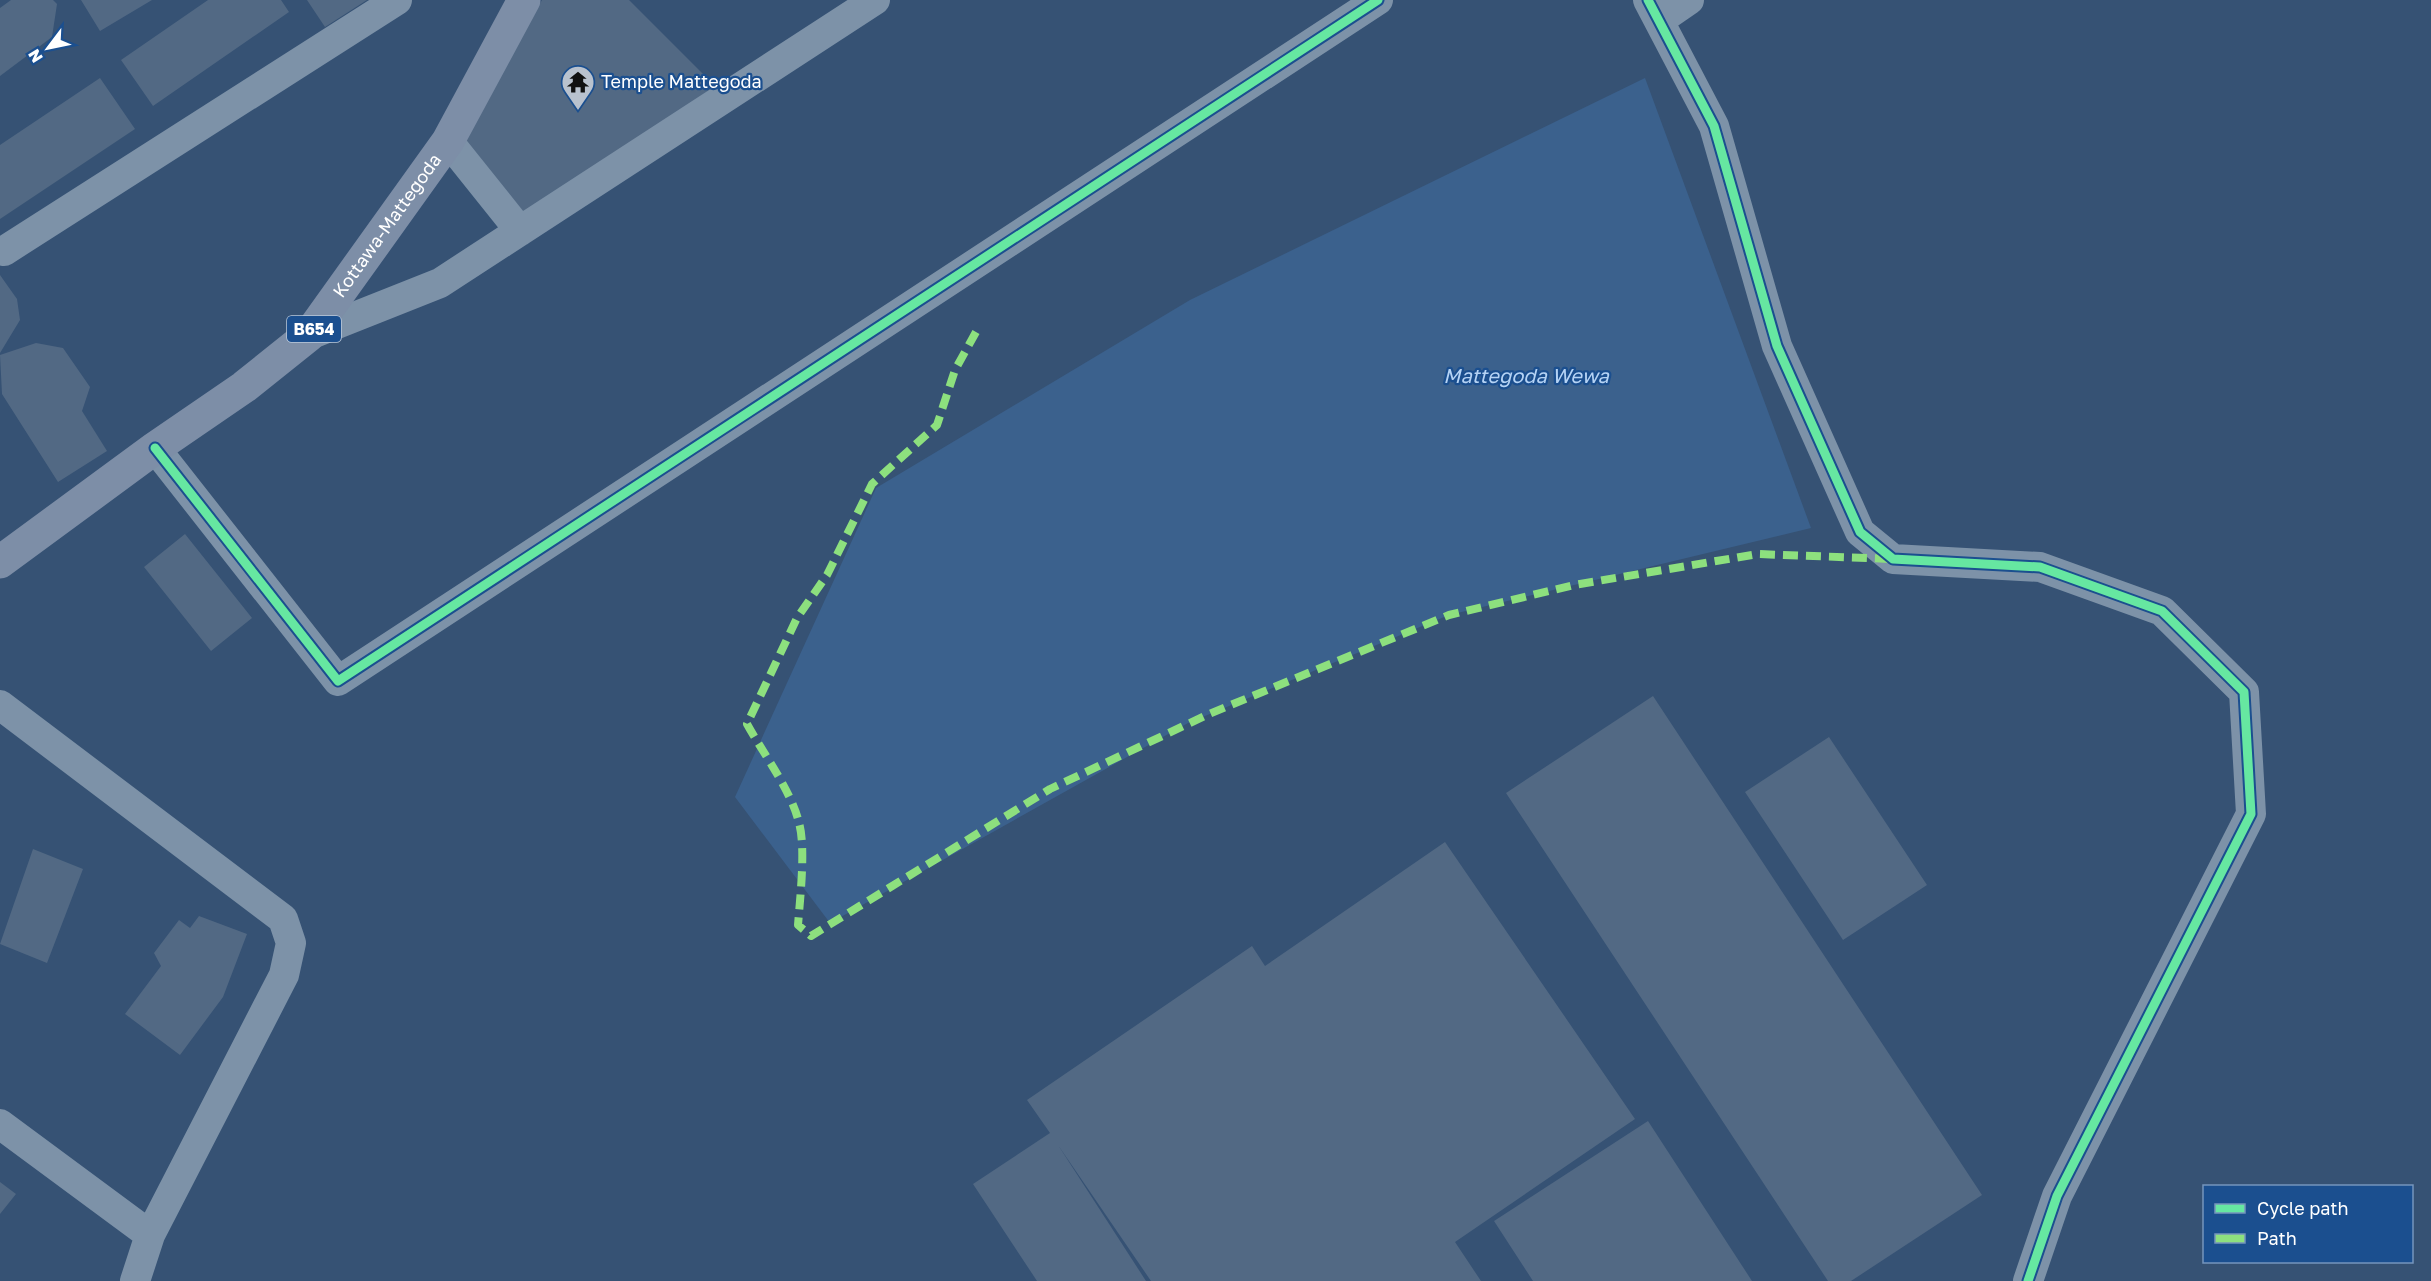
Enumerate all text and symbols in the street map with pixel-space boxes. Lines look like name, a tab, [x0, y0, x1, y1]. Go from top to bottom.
north arrow	[18, 18, 78, 78]
text: N	[24, 45, 47, 66]
temple icon: Temple Mattegoda	[560, 64, 596, 111]
place label: Temple Mattegoda	[601, 70, 762, 92]
street label: Kottawa-Mattegoda	[328, 149, 445, 301]
road number: B654	[287, 316, 341, 342]
water label: Mattegoda Wewa	[1443, 363, 1609, 388]
legend	[2203, 1185, 2413, 1263]
text: Cycle path	[2257, 1197, 2349, 1219]
text: Path	[2257, 1227, 2297, 1249]

